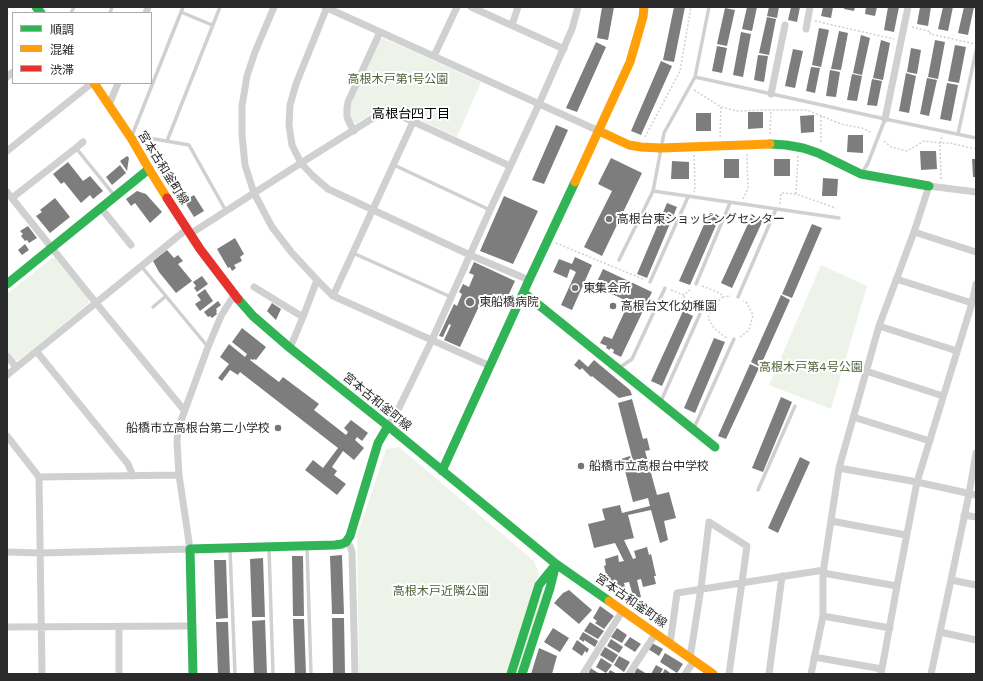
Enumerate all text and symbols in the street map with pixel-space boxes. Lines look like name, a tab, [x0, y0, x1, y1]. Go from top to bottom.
legend	[12, 12, 152, 84]
text: 順調	[50, 23, 74, 37]
text: 混雑	[50, 43, 74, 57]
text: 渋滞	[50, 63, 74, 77]
park label: 高根木戸第1号公園	[348, 72, 448, 86]
district label: 高根台四丁目	[372, 106, 450, 122]
street label: 宮本古和釜町線	[135, 129, 191, 207]
place label: 高根台東ショッピングセンター	[617, 212, 785, 226]
marker: 高根台東ショッピングセンター	[604, 214, 614, 224]
place label: 東集会所	[583, 281, 631, 295]
marker: 東集会所	[570, 283, 580, 293]
place label: 東船橋病院	[479, 295, 539, 309]
marker: 東船橋病院	[464, 296, 476, 308]
place label: 高根台文化幼稚園	[621, 299, 717, 313]
marker: 高根台文化幼稚園	[608, 301, 618, 311]
park label: 高根木戸第4号公園	[759, 360, 863, 374]
street label: 宮本古和釜町線	[340, 370, 414, 434]
place label: 船橋市立高根台第二小学校	[126, 421, 270, 435]
marker: 船橋市立高根台第二小学校	[273, 423, 283, 433]
place label: 船橋市立高根台中学校	[589, 459, 709, 473]
marker: 船橋市立高根台中学校	[576, 461, 586, 471]
street label: 宮本古和釜町線	[592, 571, 670, 631]
park label: 高根木戸近隣公園	[393, 584, 489, 598]

